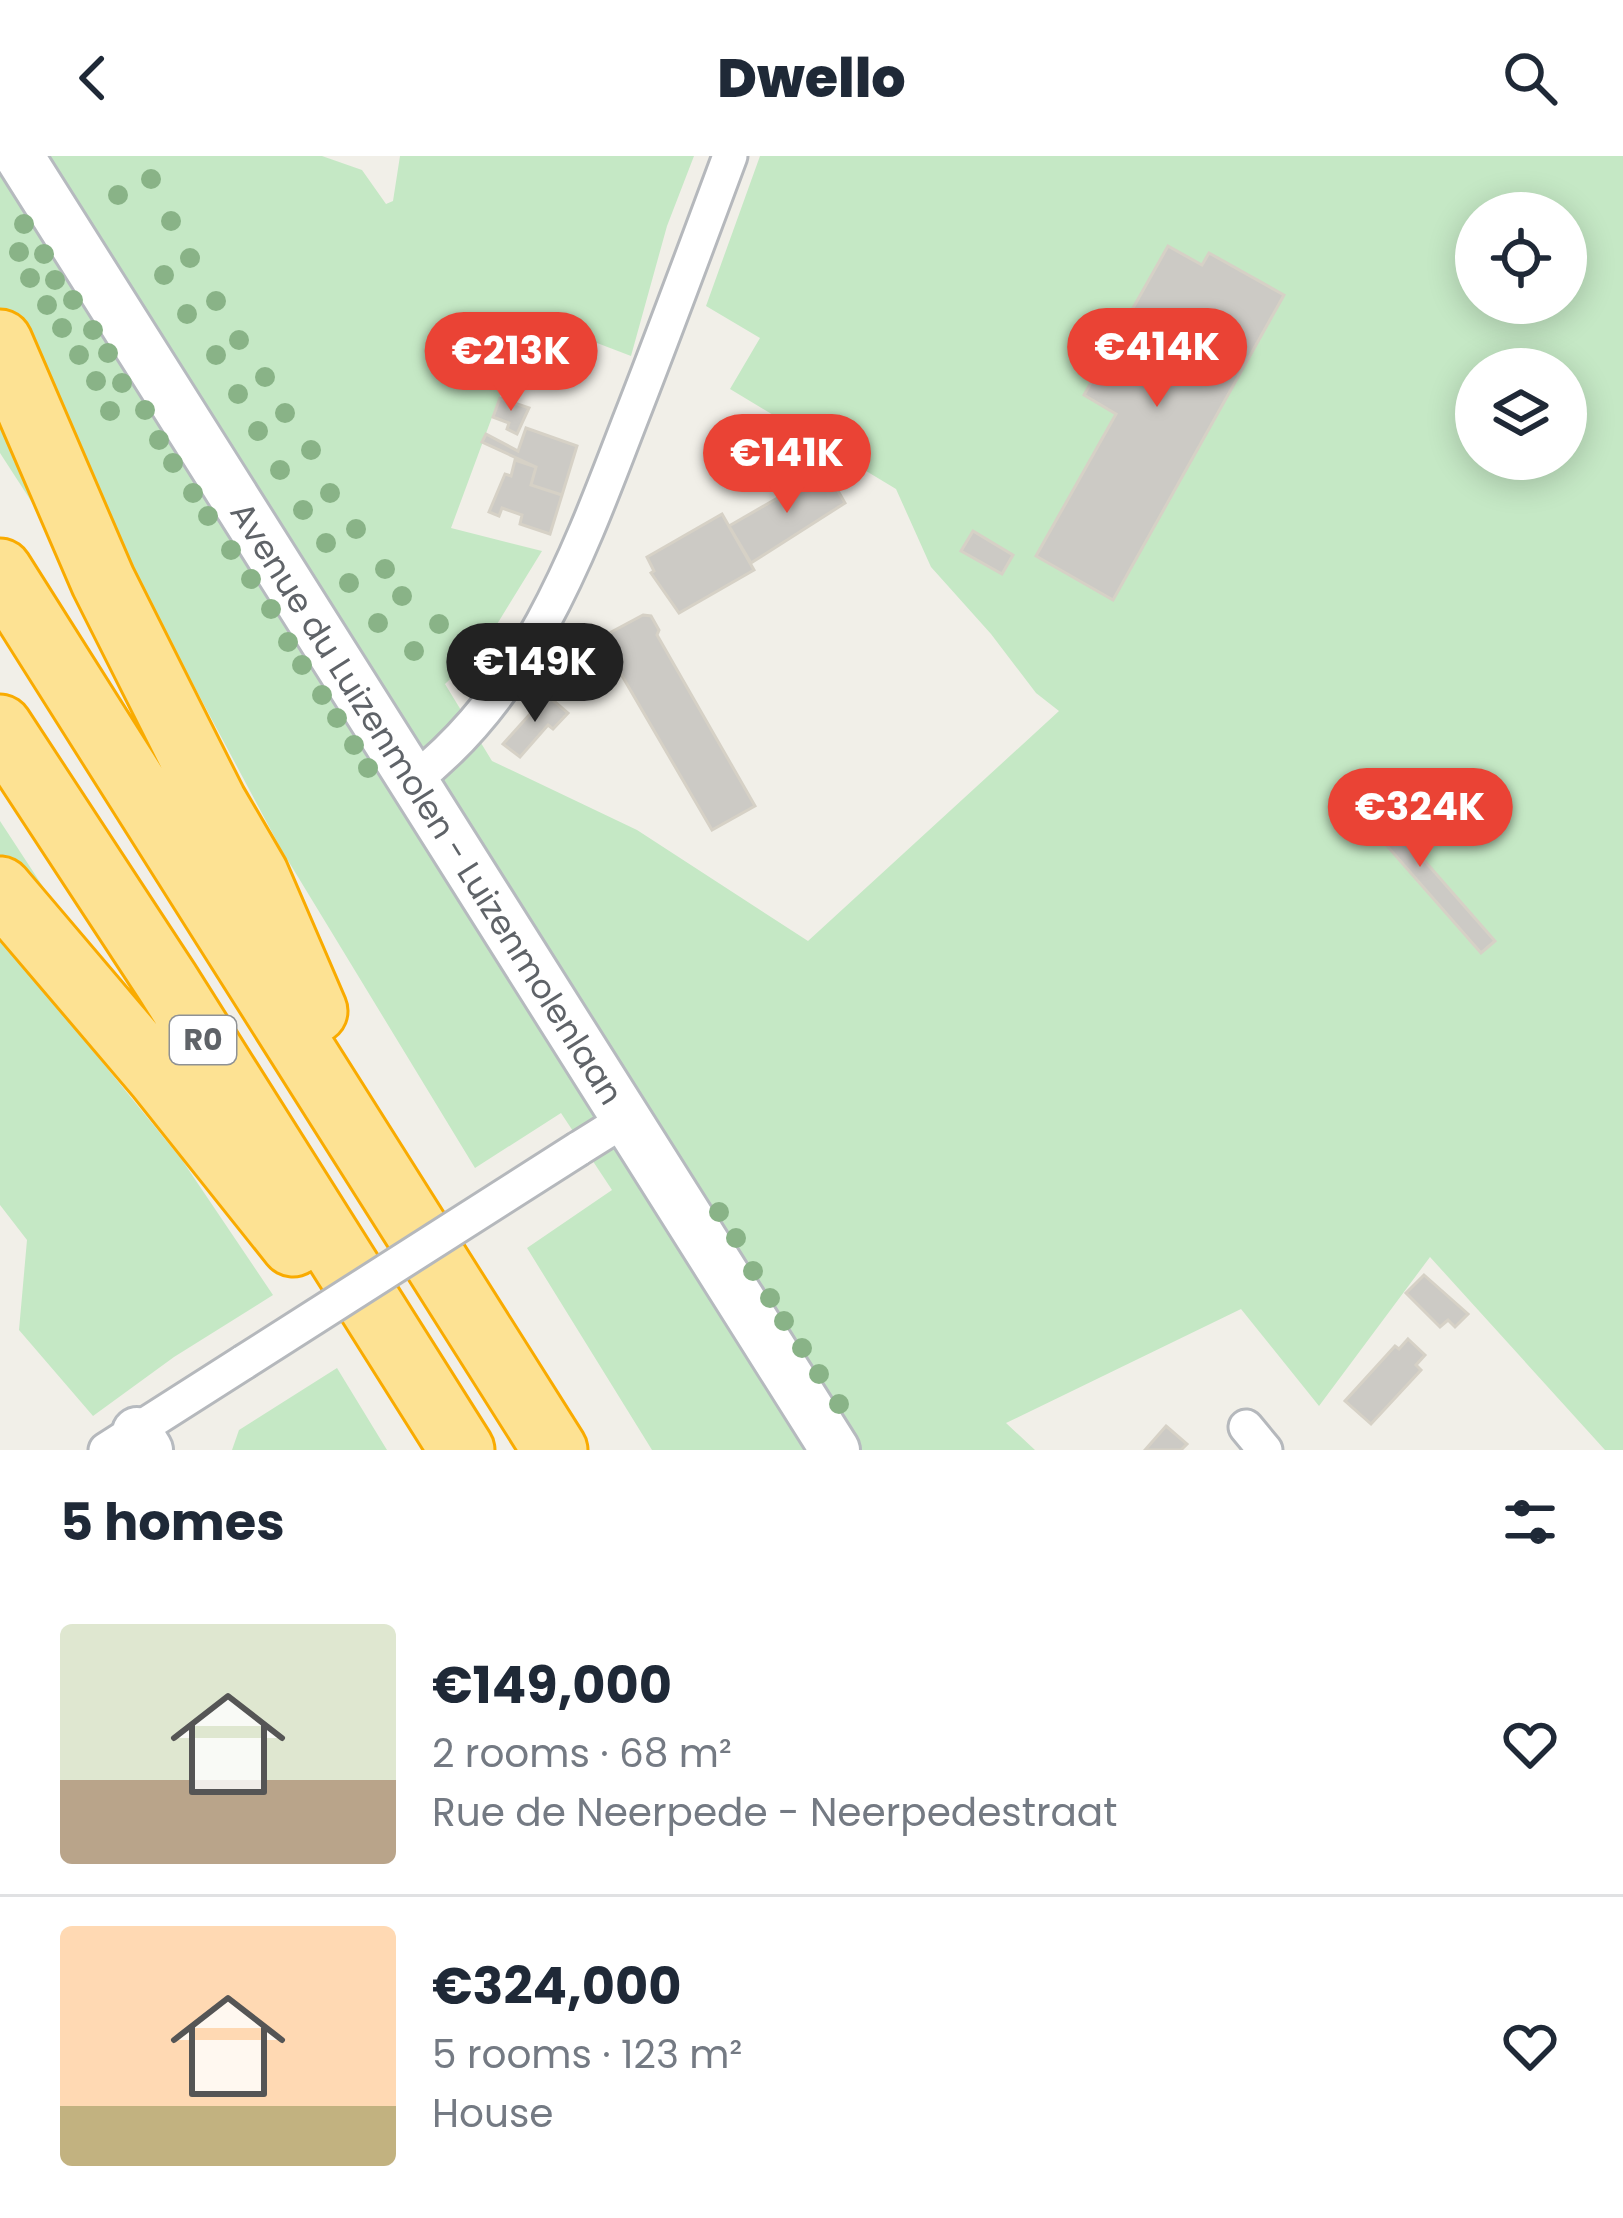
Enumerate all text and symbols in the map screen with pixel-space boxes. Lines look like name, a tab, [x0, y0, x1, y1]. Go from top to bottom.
text: Dwello	[717, 40, 906, 116]
icon: back	[60, 45, 126, 111]
icon: search	[1497, 45, 1563, 111]
map controls	[1455, 192, 1587, 480]
button: locate	[1455, 192, 1587, 324]
pin: €414K	[1073, 308, 1241, 410]
pin: €213K	[427, 312, 595, 414]
text: €414K	[1094, 319, 1220, 374]
text: €213K	[452, 323, 570, 378]
button: layers	[1455, 348, 1587, 480]
pin: €141K	[703, 414, 871, 516]
text: €141K	[730, 425, 844, 480]
street label: Avenue du Luizenmolen - Luizenmolenlaan	[219, 493, 634, 1114]
pin: €149K	[451, 623, 619, 725]
text: €149K	[473, 634, 597, 689]
pin: €324K	[1336, 768, 1504, 870]
text: €324K	[1355, 779, 1485, 834]
road number: R0	[170, 1016, 236, 1064]
text: 5 homes	[60, 1486, 285, 1558]
icon: filters	[1497, 1489, 1563, 1555]
text: €149,000	[432, 1649, 672, 1721]
icon: home	[156, 1672, 300, 1816]
icon: heart	[1497, 1711, 1563, 1777]
text: 2 rooms · 68 m²	[432, 1726, 732, 1781]
text: Rue de Neerpede - Neerpedestraat	[432, 1785, 1117, 1840]
text: €324,000	[432, 1950, 682, 2022]
icon: home	[156, 1974, 300, 2118]
icon: heart	[1497, 2013, 1563, 2079]
text: 5 rooms · 123 m²	[432, 2027, 742, 2082]
text: House	[432, 2086, 553, 2141]

